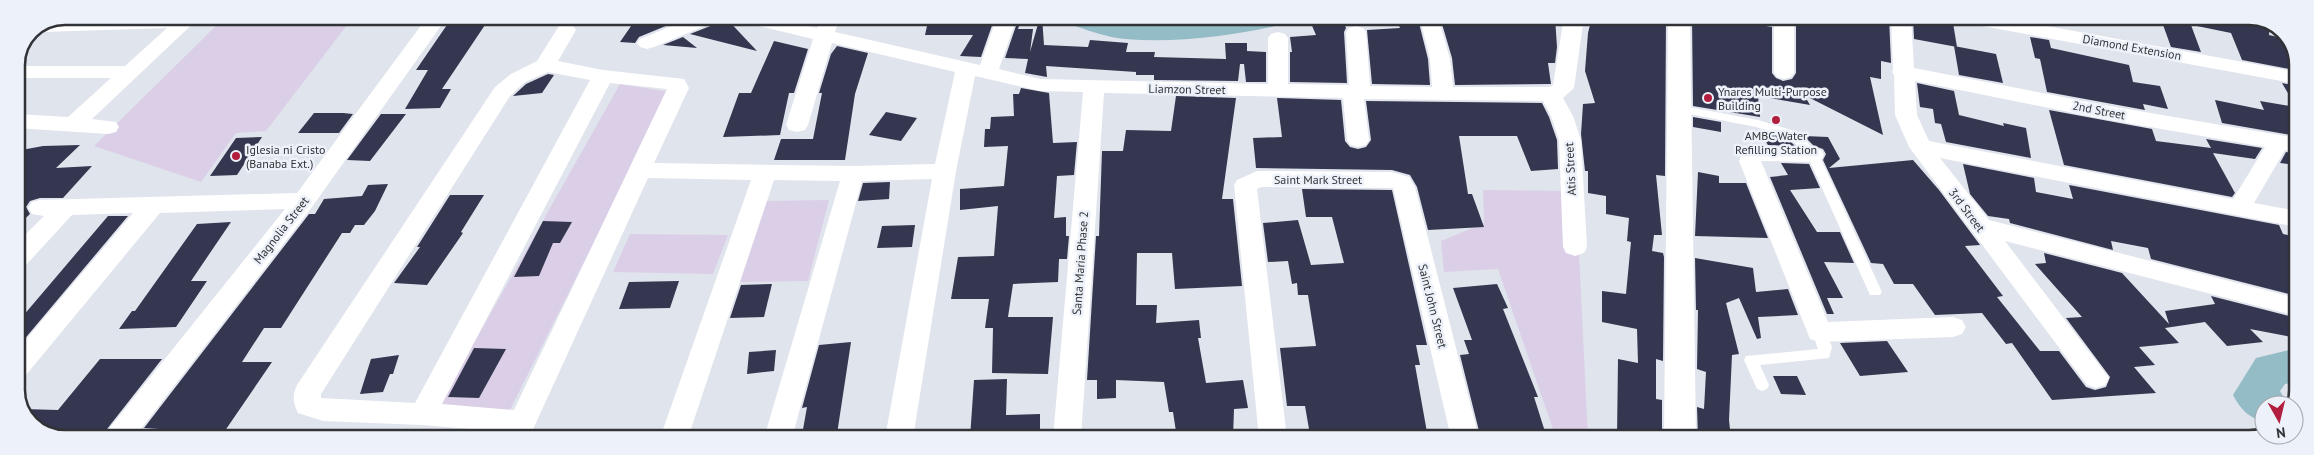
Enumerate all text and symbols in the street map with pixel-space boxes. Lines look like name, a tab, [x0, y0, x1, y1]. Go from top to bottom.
street label: Diamond Extension	[2082, 31, 2182, 63]
street label: Liamzon Street	[1148, 81, 1226, 97]
place label: Ynares Multi-Purpose Building	[1718, 84, 1827, 113]
marker: Ynares Multi-Purpose Building	[1702, 92, 1714, 104]
street label: 2nd Street	[2071, 98, 2127, 122]
marker: AMBC Water Refilling Station	[1770, 114, 1782, 126]
place label: AMBC Water Refilling Station	[1735, 128, 1817, 157]
place label: Iglesia ni Cristo (Banaba Ext.)	[246, 142, 325, 171]
street label: Atis Street	[1561, 142, 1579, 196]
marker: Iglesia ni Cristo (Banaba Ext.)	[230, 150, 242, 162]
street label: Saint Mark Street	[1274, 172, 1362, 187]
street label: 3rd Street	[1946, 185, 1988, 235]
street label: Magnolia Street	[250, 193, 312, 267]
street label: Santa Maria Phase 2	[1069, 211, 1091, 315]
street label: Saint John Street	[1415, 262, 1451, 350]
north arrow	[2254, 395, 2304, 445]
text: N	[2275, 423, 2287, 442]

